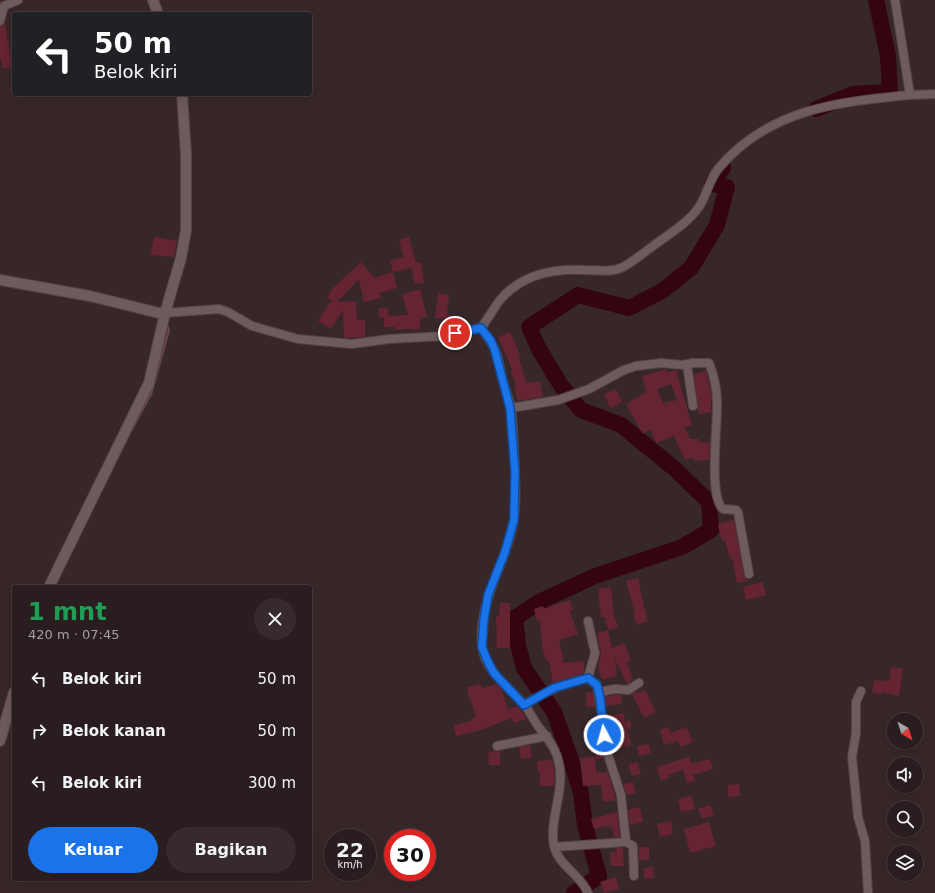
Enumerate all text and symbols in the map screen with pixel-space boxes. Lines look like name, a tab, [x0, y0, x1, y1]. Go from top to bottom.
text: 50 m	[94, 27, 172, 60]
icon: left	[28, 28, 80, 80]
text: Belok kiri	[94, 61, 177, 82]
pin	[438, 316, 472, 350]
icon: arrive	[444, 322, 466, 344]
text: 1 mnt	[28, 598, 107, 626]
button: close	[254, 598, 296, 640]
text: 420 m · 07:45	[28, 627, 119, 642]
icon: left	[28, 668, 50, 690]
text: Belok kiri	[62, 670, 142, 688]
text: 50 m	[258, 670, 296, 688]
north arrow	[887, 713, 923, 749]
map controls	[887, 713, 923, 881]
position arrow	[583, 714, 625, 756]
icon: right	[28, 720, 50, 742]
text: Belok kanan	[62, 722, 166, 740]
text: 50 m	[258, 722, 296, 740]
button: sound	[887, 757, 923, 793]
icon: left	[28, 772, 50, 794]
text: Belok kiri	[62, 774, 142, 792]
text: 300 m	[248, 774, 296, 792]
button: search	[887, 801, 923, 837]
button: Keluar	[28, 827, 158, 873]
button: Bagikan	[166, 827, 296, 873]
speed limit sign: 30	[384, 829, 436, 881]
text: 22	[336, 838, 364, 862]
button: layers	[887, 845, 923, 881]
text: km/h	[337, 859, 363, 870]

